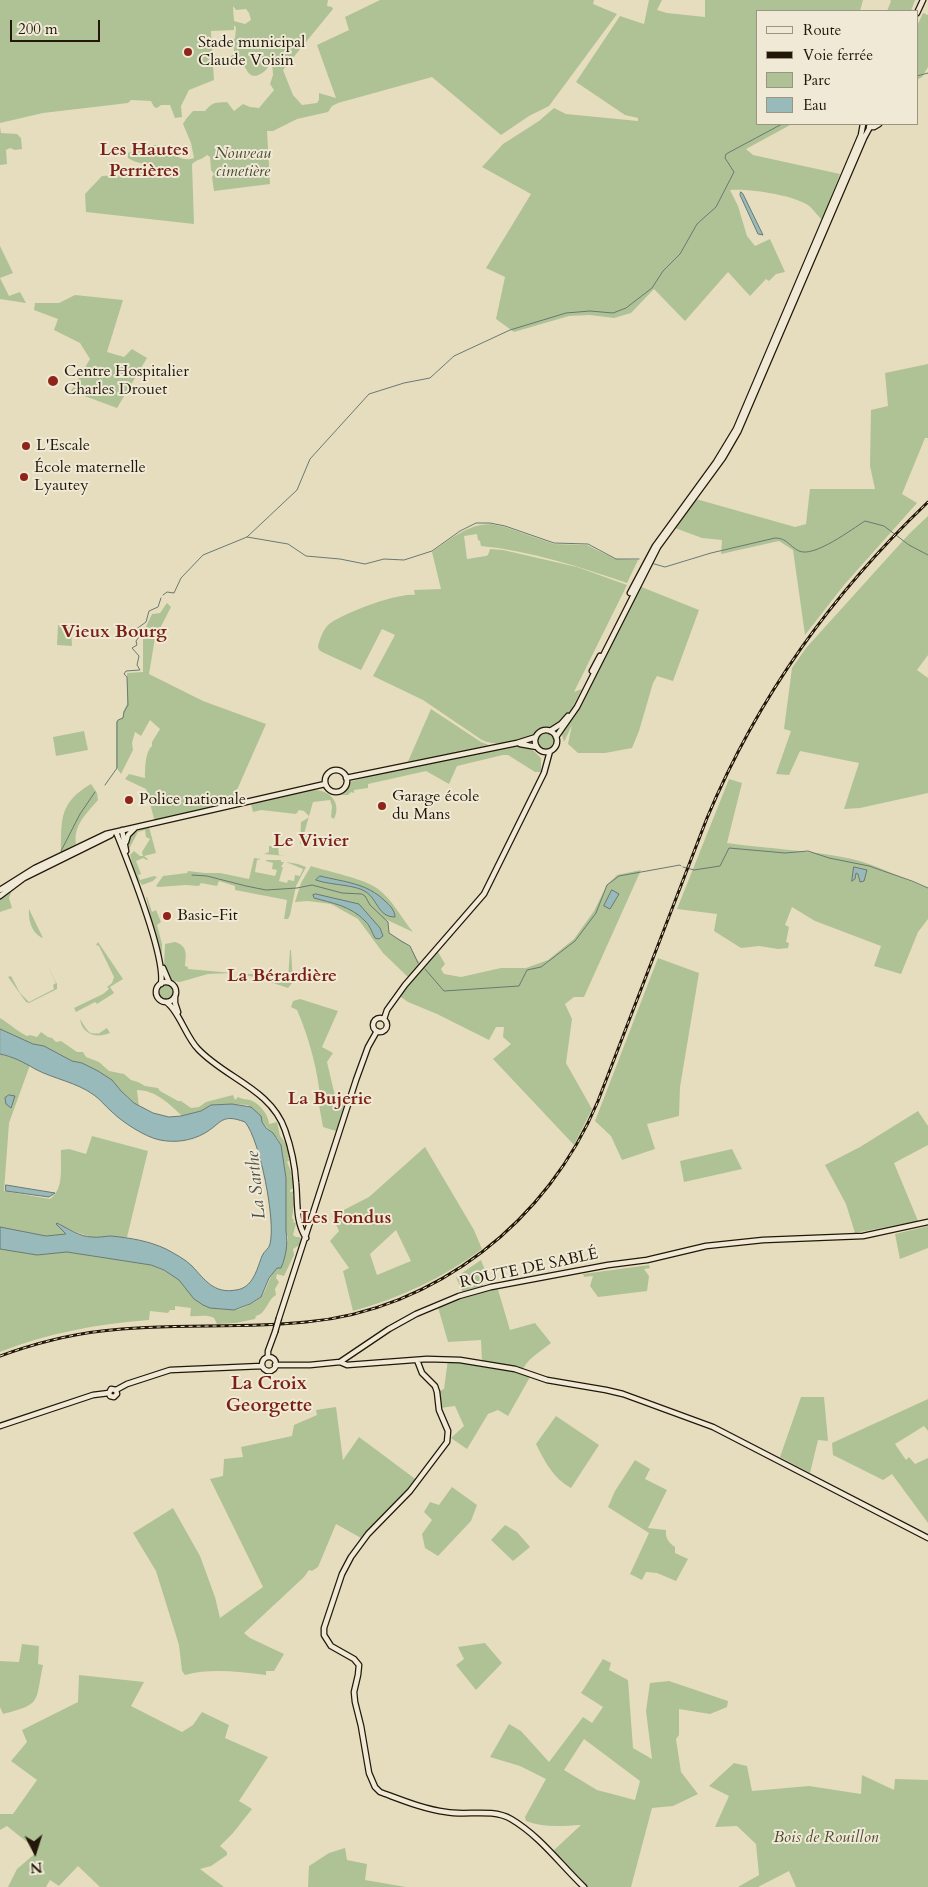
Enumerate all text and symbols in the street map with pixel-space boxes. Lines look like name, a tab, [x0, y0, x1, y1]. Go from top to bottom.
scale bar	[12, 10, 102, 42]
legend	[756, 10, 918, 125]
text: 200 m	[18, 19, 58, 39]
text: Route	[803, 20, 841, 40]
place label: Stade municipal Claude Voisin	[198, 33, 305, 71]
text: Voie ferrée	[803, 45, 873, 65]
marker: Stade municipal Claude Voisin	[182, 46, 194, 58]
text: Parc	[803, 70, 831, 90]
text: Eau	[803, 95, 827, 115]
district label: Les Hautes Perrières	[99, 140, 189, 182]
park label: Nouveau cimetière	[215, 144, 271, 182]
place label: Centre Hospitalier Charles Drouet	[64, 362, 189, 400]
marker: Centre Hospitalier Charles Drouet	[46, 374, 60, 388]
place label: L'Escale	[36, 436, 90, 456]
marker: L'Escale	[20, 440, 32, 452]
place label: École maternelle Lyautey	[34, 458, 146, 496]
marker: École maternelle Lyautey	[18, 471, 30, 483]
district label: Vieux Bourg	[61, 622, 167, 644]
place label: Garage école du Mans	[392, 787, 479, 825]
place label: Police nationale	[139, 790, 246, 810]
marker: Police nationale	[123, 794, 135, 806]
marker: Garage école du Mans	[376, 800, 388, 812]
district label: Le Vivier	[273, 831, 349, 853]
place label: Basic-Fit	[177, 906, 238, 926]
marker: Basic-Fit	[161, 910, 173, 922]
district label: La Bérardière	[227, 966, 337, 988]
district label: La Bujerie	[288, 1089, 372, 1111]
water label: La Sarthe	[243, 1150, 271, 1220]
district label: Les Fondus	[301, 1208, 391, 1230]
street label: ROUTE DE SABLÉ	[458, 1245, 600, 1293]
district label: La Croix Georgette	[226, 1374, 312, 1418]
north arrow	[10, 1827, 60, 1877]
park label: Bois de Rouillon	[773, 1828, 879, 1848]
text: N	[29, 1857, 43, 1877]

